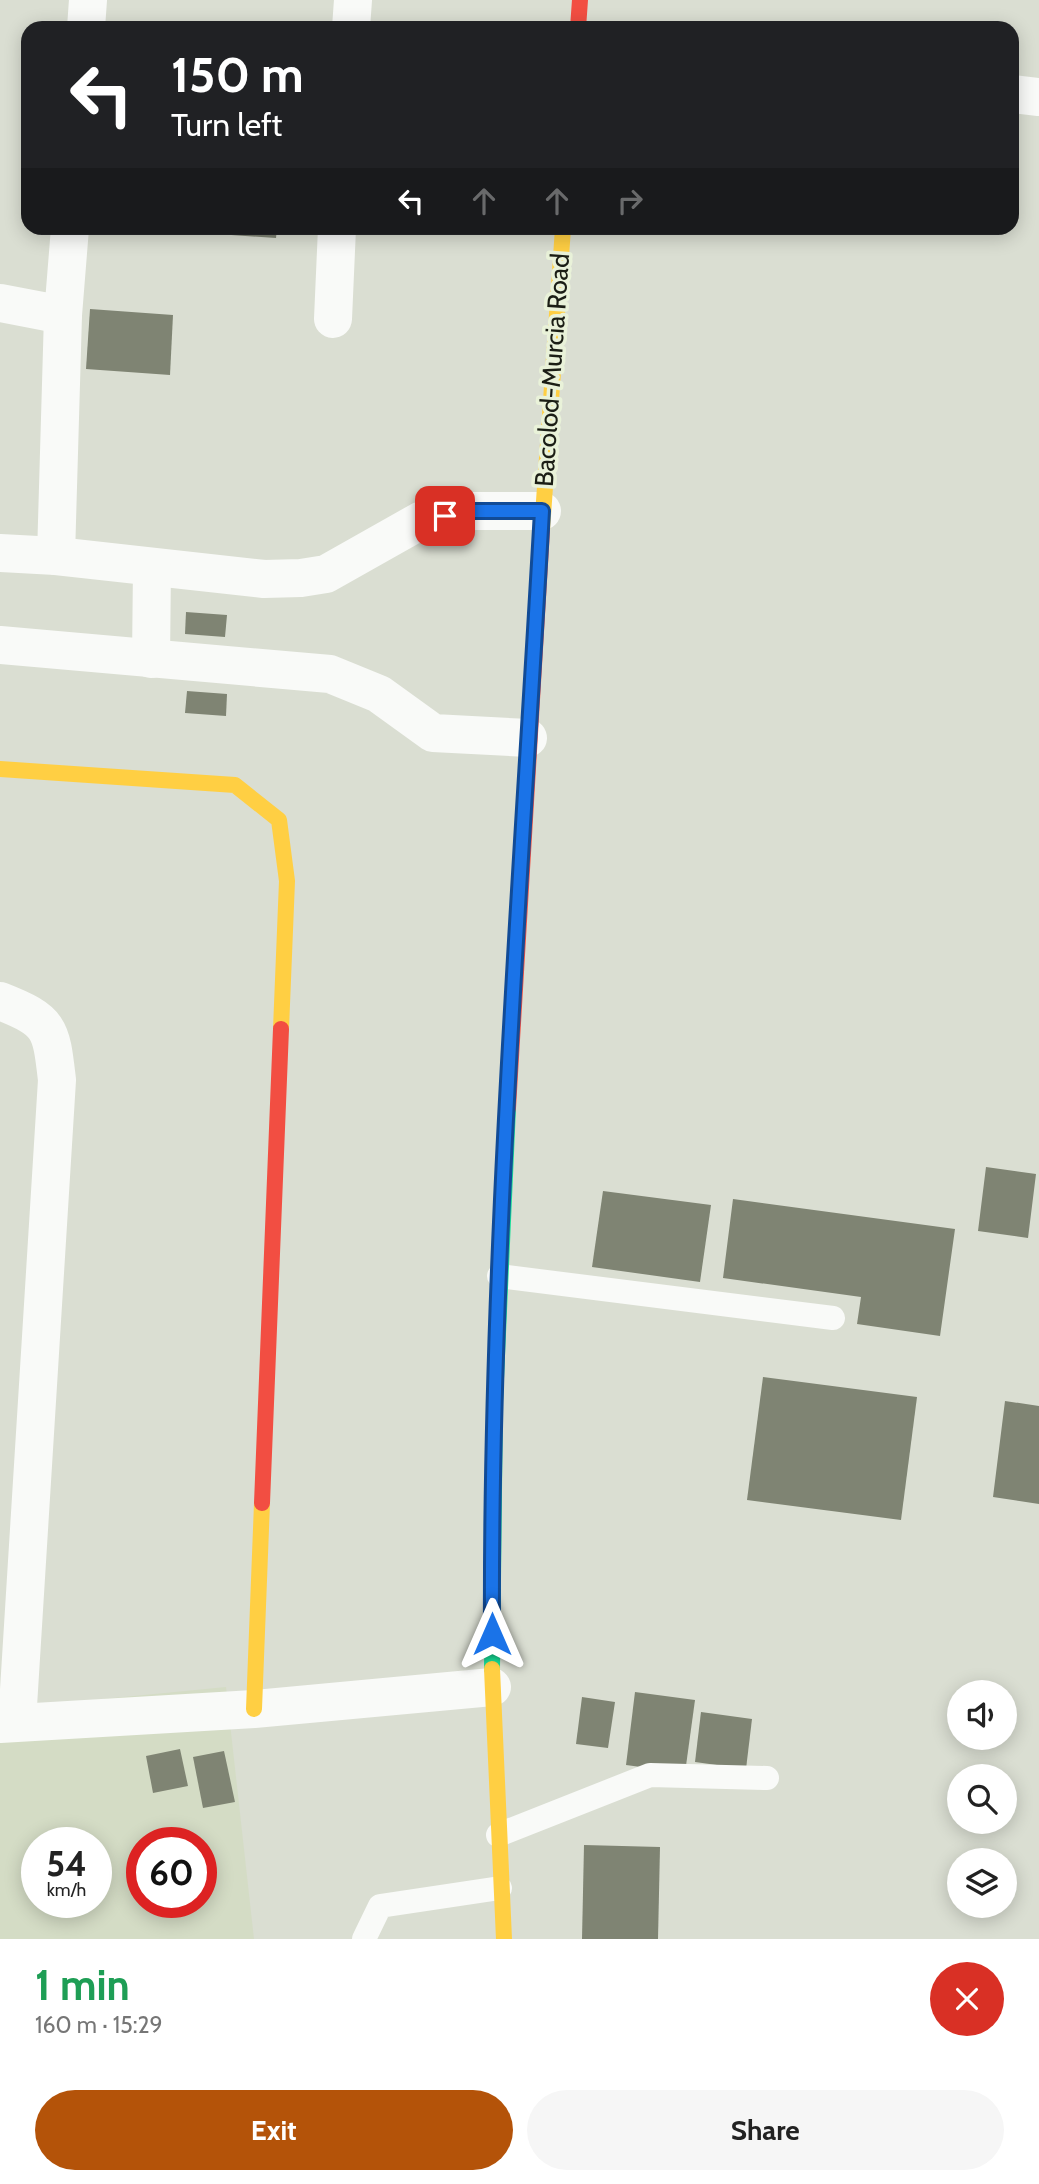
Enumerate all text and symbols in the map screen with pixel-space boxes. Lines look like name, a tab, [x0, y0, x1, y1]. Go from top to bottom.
text: 150 m	[171, 45, 304, 104]
icon: left	[56, 49, 147, 140]
text: Turn left	[171, 105, 282, 144]
icon: left	[392, 182, 430, 220]
icon: ahead	[465, 182, 503, 220]
icon: ahead	[538, 182, 576, 220]
icon: right	[611, 182, 649, 220]
street label: Bacolod-Murcia Road	[528, 252, 576, 488]
pin	[415, 486, 475, 546]
icon: arrive	[426, 497, 464, 535]
position arrow	[455, 1597, 529, 1671]
map controls	[947, 1680, 1017, 1918]
button: sound	[947, 1680, 1017, 1750]
button: search	[947, 1764, 1017, 1834]
speed limit sign: 60	[126, 1827, 217, 1918]
text: 54	[46, 1842, 87, 1885]
button: layers	[947, 1848, 1017, 1918]
text: km/h	[47, 1879, 86, 1901]
text: 1 min	[35, 1959, 130, 2011]
button: close	[930, 1962, 1004, 2036]
text: 160 m · 15:29	[35, 2011, 163, 2039]
button: Exit	[35, 2090, 513, 2170]
button: Share	[527, 2090, 1004, 2170]

